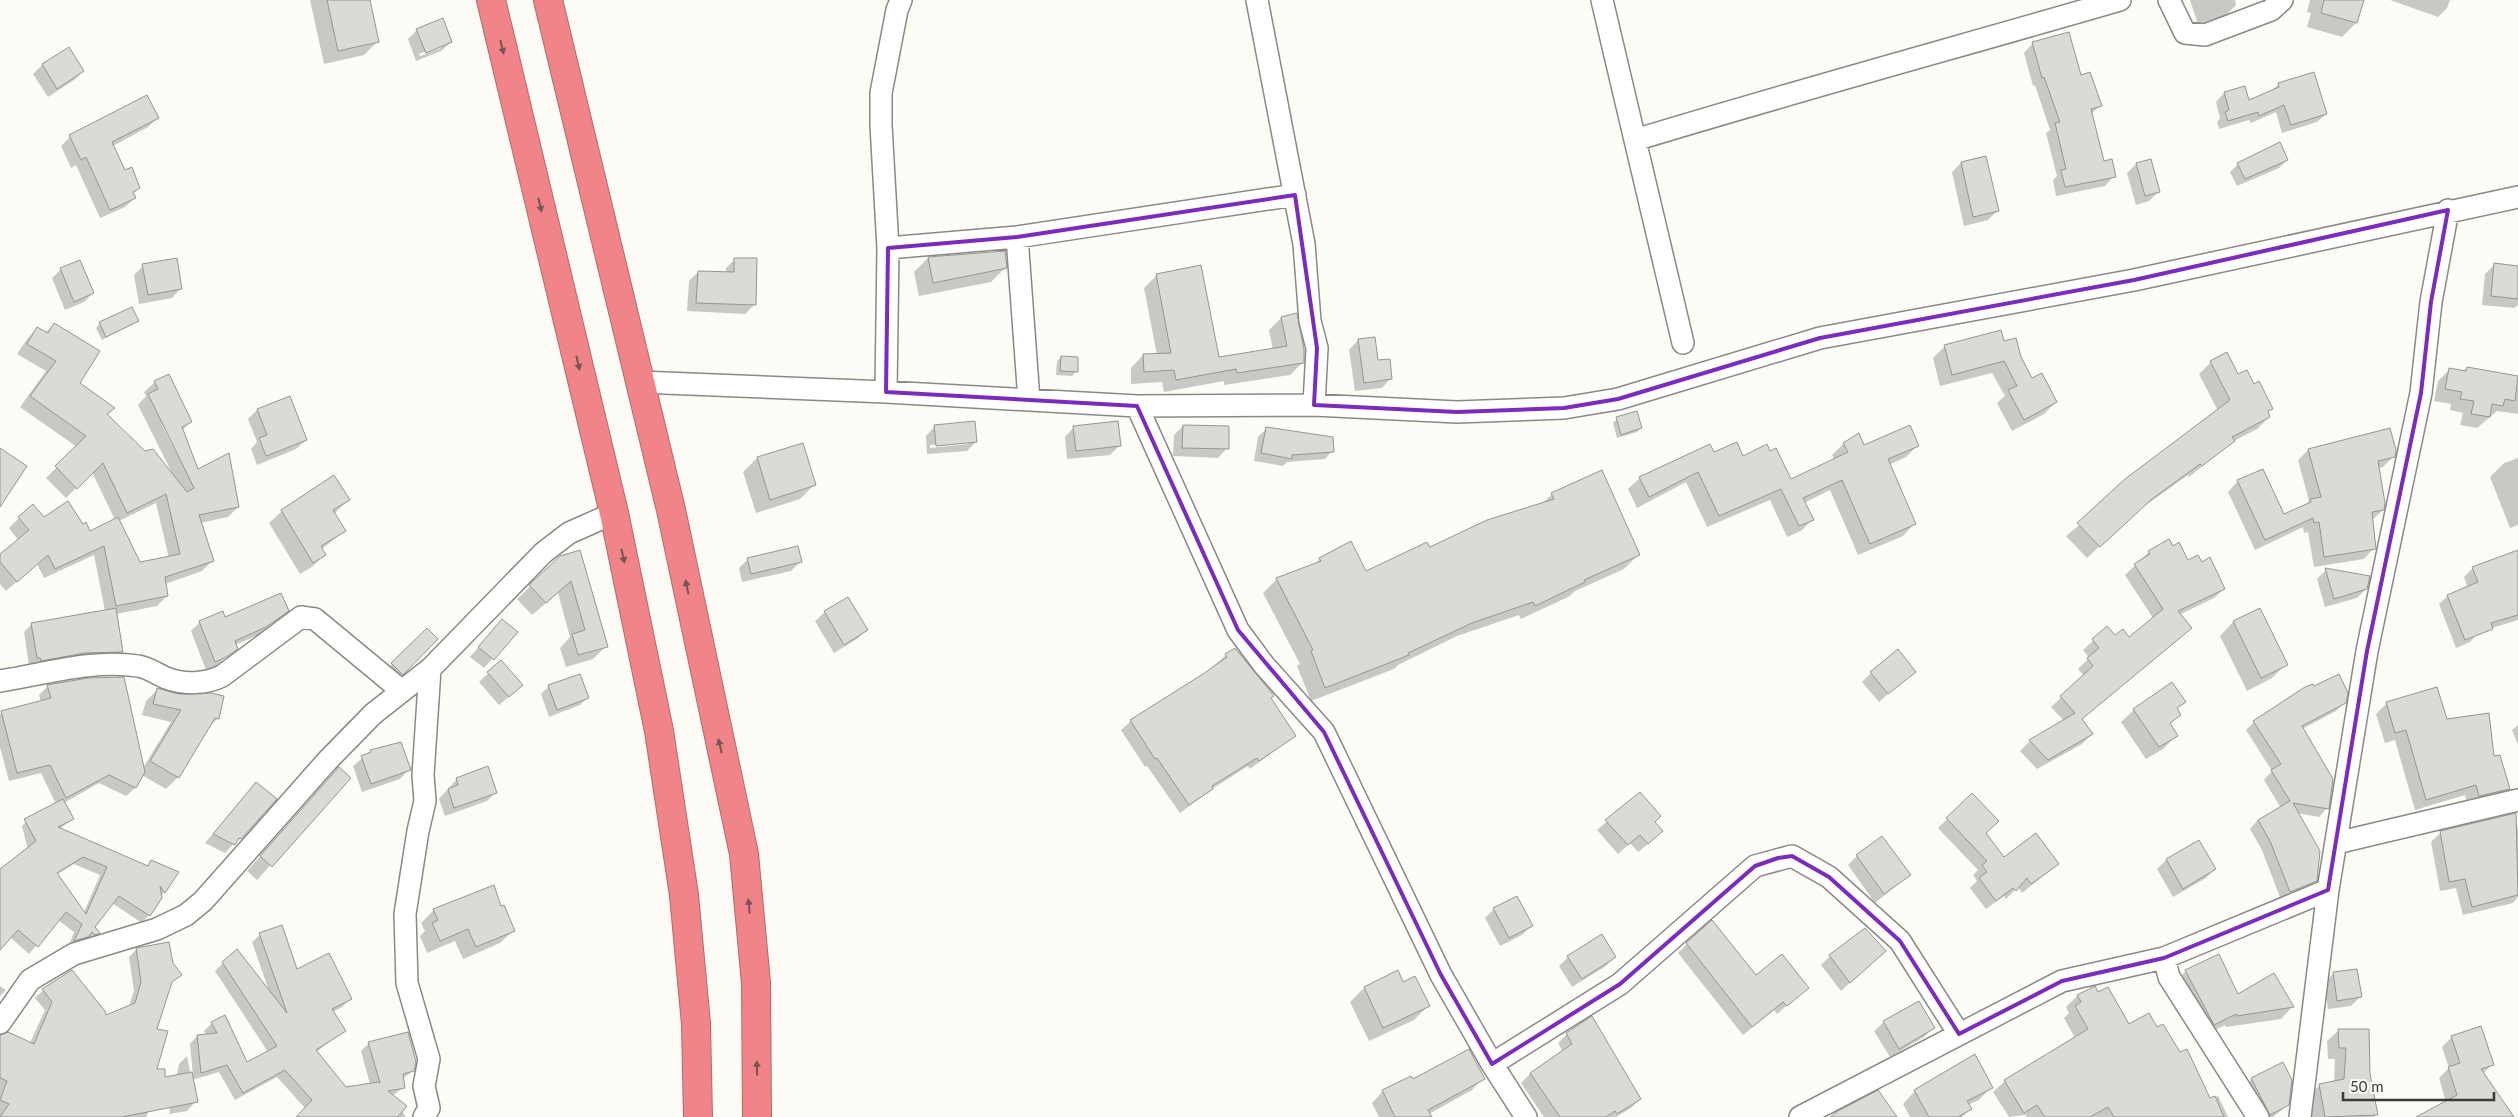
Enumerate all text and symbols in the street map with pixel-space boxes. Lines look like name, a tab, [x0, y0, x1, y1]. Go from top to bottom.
one-way arrow	[498, 40, 506, 55]
one-way arrow	[536, 198, 544, 213]
one-way arrow	[574, 356, 582, 371]
one-way arrow	[619, 548, 627, 564]
one-way arrow	[682, 579, 690, 595]
one-way arrow	[716, 739, 724, 754]
one-way arrow	[745, 898, 753, 914]
one-way arrow	[753, 1060, 761, 1076]
scale bar	[2343, 1070, 2494, 1102]
text: 50 m	[2350, 1077, 2384, 1095]

